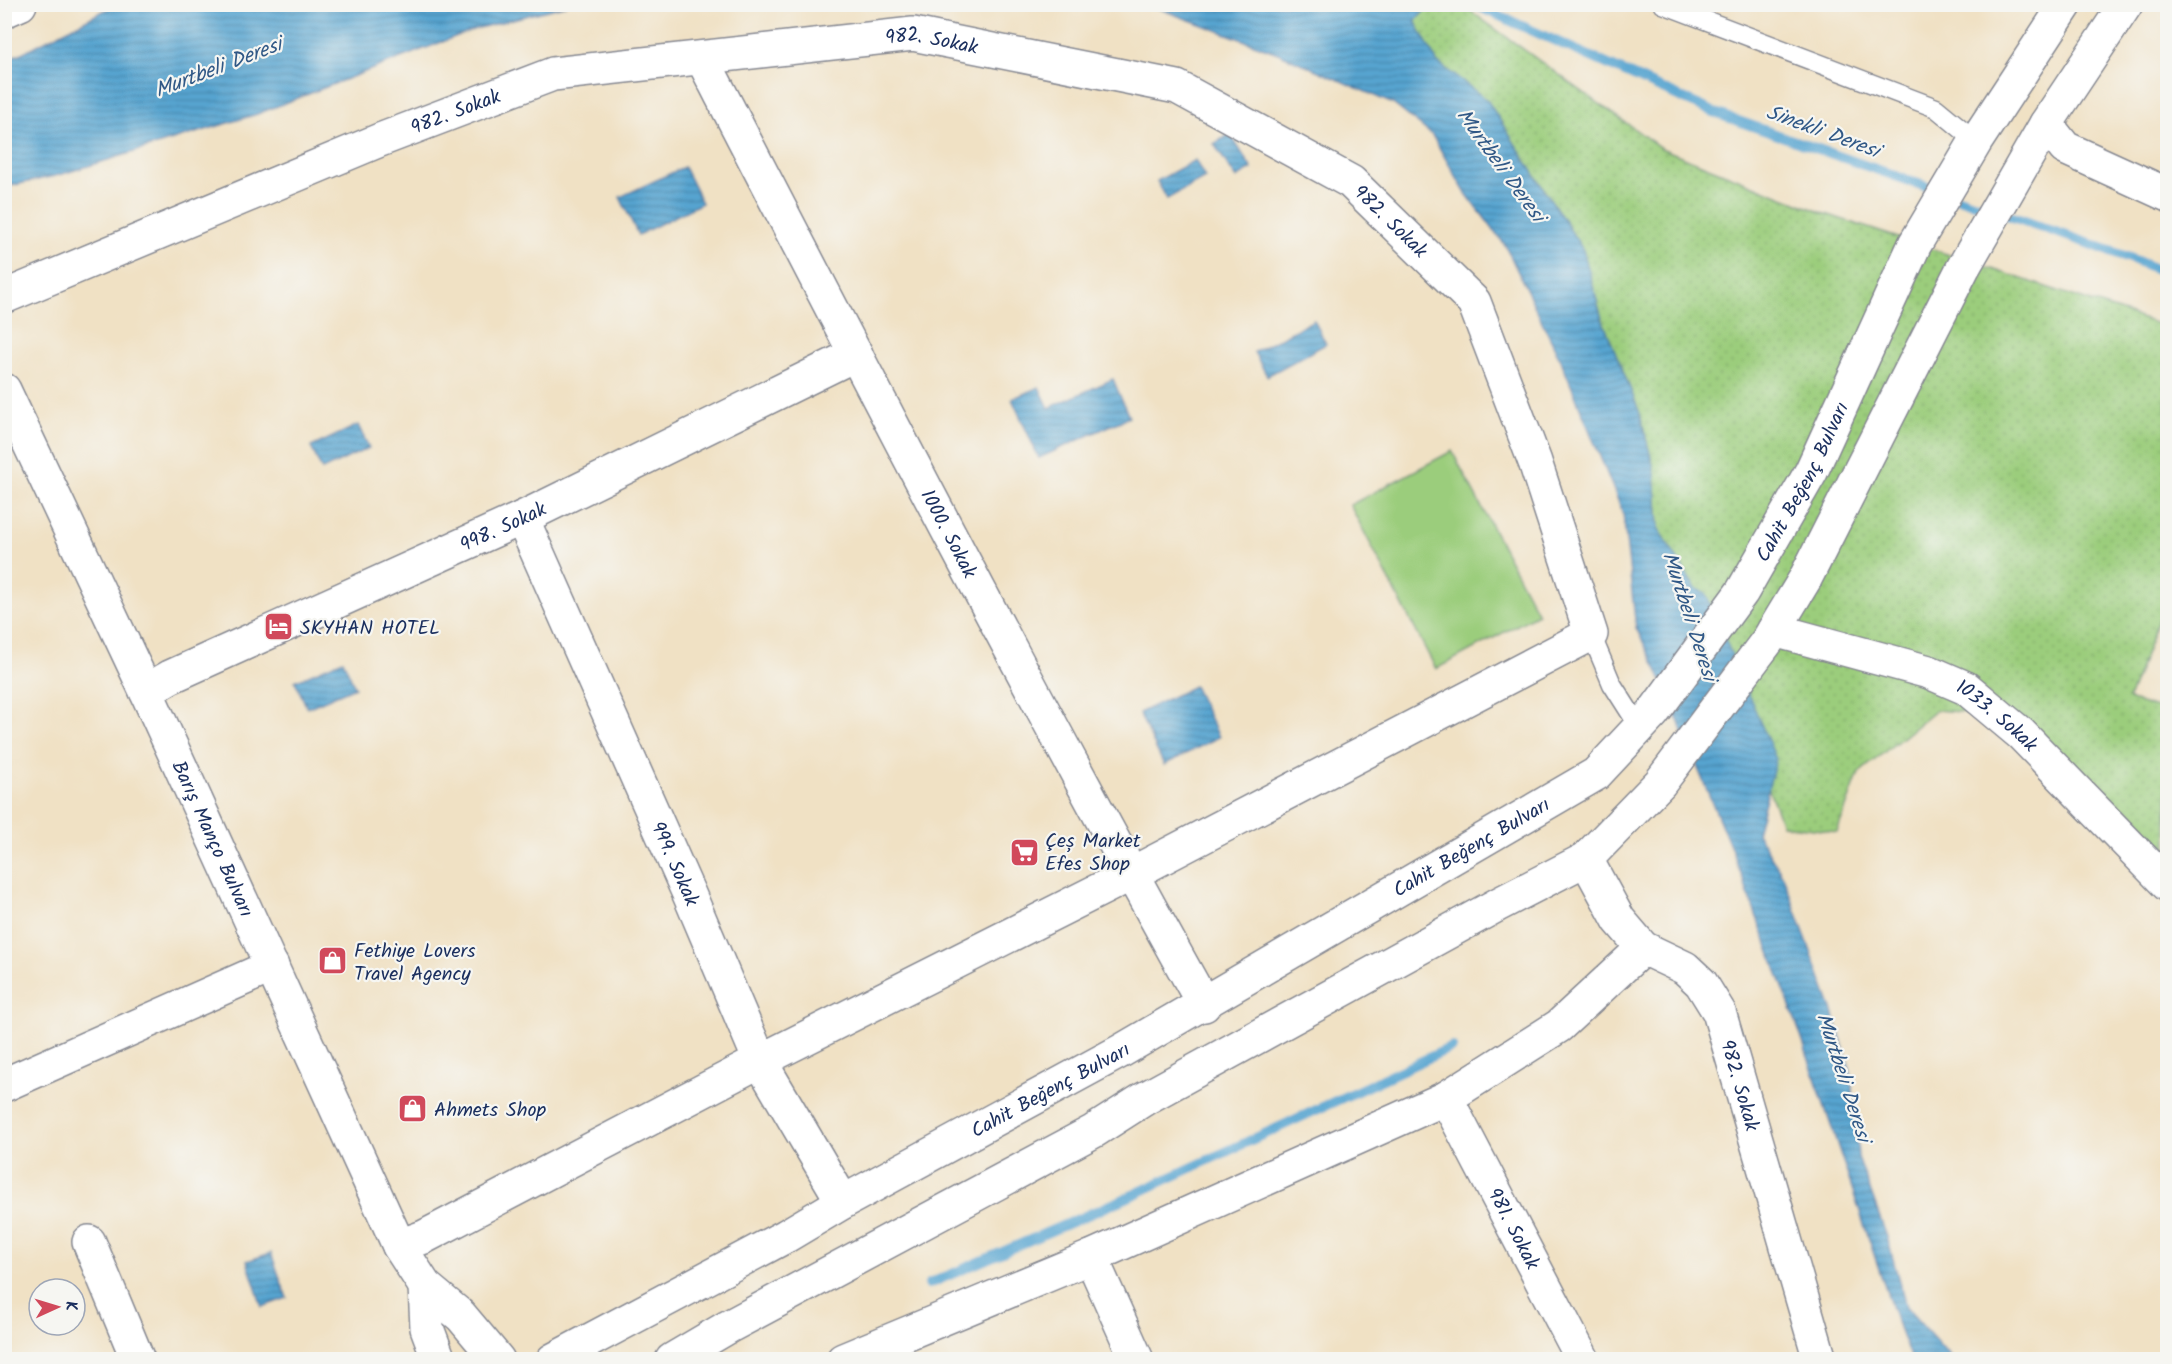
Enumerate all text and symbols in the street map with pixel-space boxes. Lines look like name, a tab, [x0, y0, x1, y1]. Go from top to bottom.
street label: 982. Sokak	[884, 19, 981, 65]
water label: Murtbeli Deresi	[150, 28, 291, 108]
street label: 982. Sokak	[406, 81, 506, 145]
water label: Sinekli Deresi	[1761, 97, 1888, 170]
water label: Murtbeli Deresi	[1447, 102, 1555, 233]
street label: 982. Sokak	[1345, 178, 1435, 267]
street label: Cahit Beğenç Bulvarı	[1748, 397, 1859, 569]
street label: 1000. Sokak	[911, 484, 985, 585]
street label: 998. Sokak	[455, 494, 553, 562]
water label: Murtbeli Deresi	[1652, 548, 1726, 689]
hotel icon: SKYHAN HOTEL	[263, 611, 295, 643]
place label: SKYHAN HOTEL	[300, 613, 440, 645]
street label: 1033. Sokak	[1951, 672, 2045, 761]
street label: Barış Manço Bulvarı	[162, 756, 261, 923]
street label: Cahit Beğenç Bulvarı	[1387, 790, 1557, 907]
street label: 999. Sokak	[641, 817, 707, 912]
place label: Çeș Market Efes Shop	[1045, 826, 1141, 881]
supermarket icon: Çeș Market Efes Shop	[1008, 836, 1040, 868]
place label: Fethiye Lovers Travel Agency	[354, 936, 476, 991]
shop icon: Fethiye Lovers Travel Agency	[317, 945, 349, 977]
water label: Murtbeli Deresi	[1806, 1009, 1880, 1150]
street label: Cahit Beğenç Bulvarı	[965, 1035, 1137, 1148]
street label: 982. Sokak	[1710, 1036, 1767, 1136]
shop icon: Ahmets Shop	[397, 1093, 429, 1125]
place label: Ahmets Shop	[434, 1095, 546, 1127]
street label: 981. Sokak	[1478, 1182, 1547, 1276]
north arrow	[27, 1277, 87, 1337]
text: K	[58, 1300, 83, 1312]

